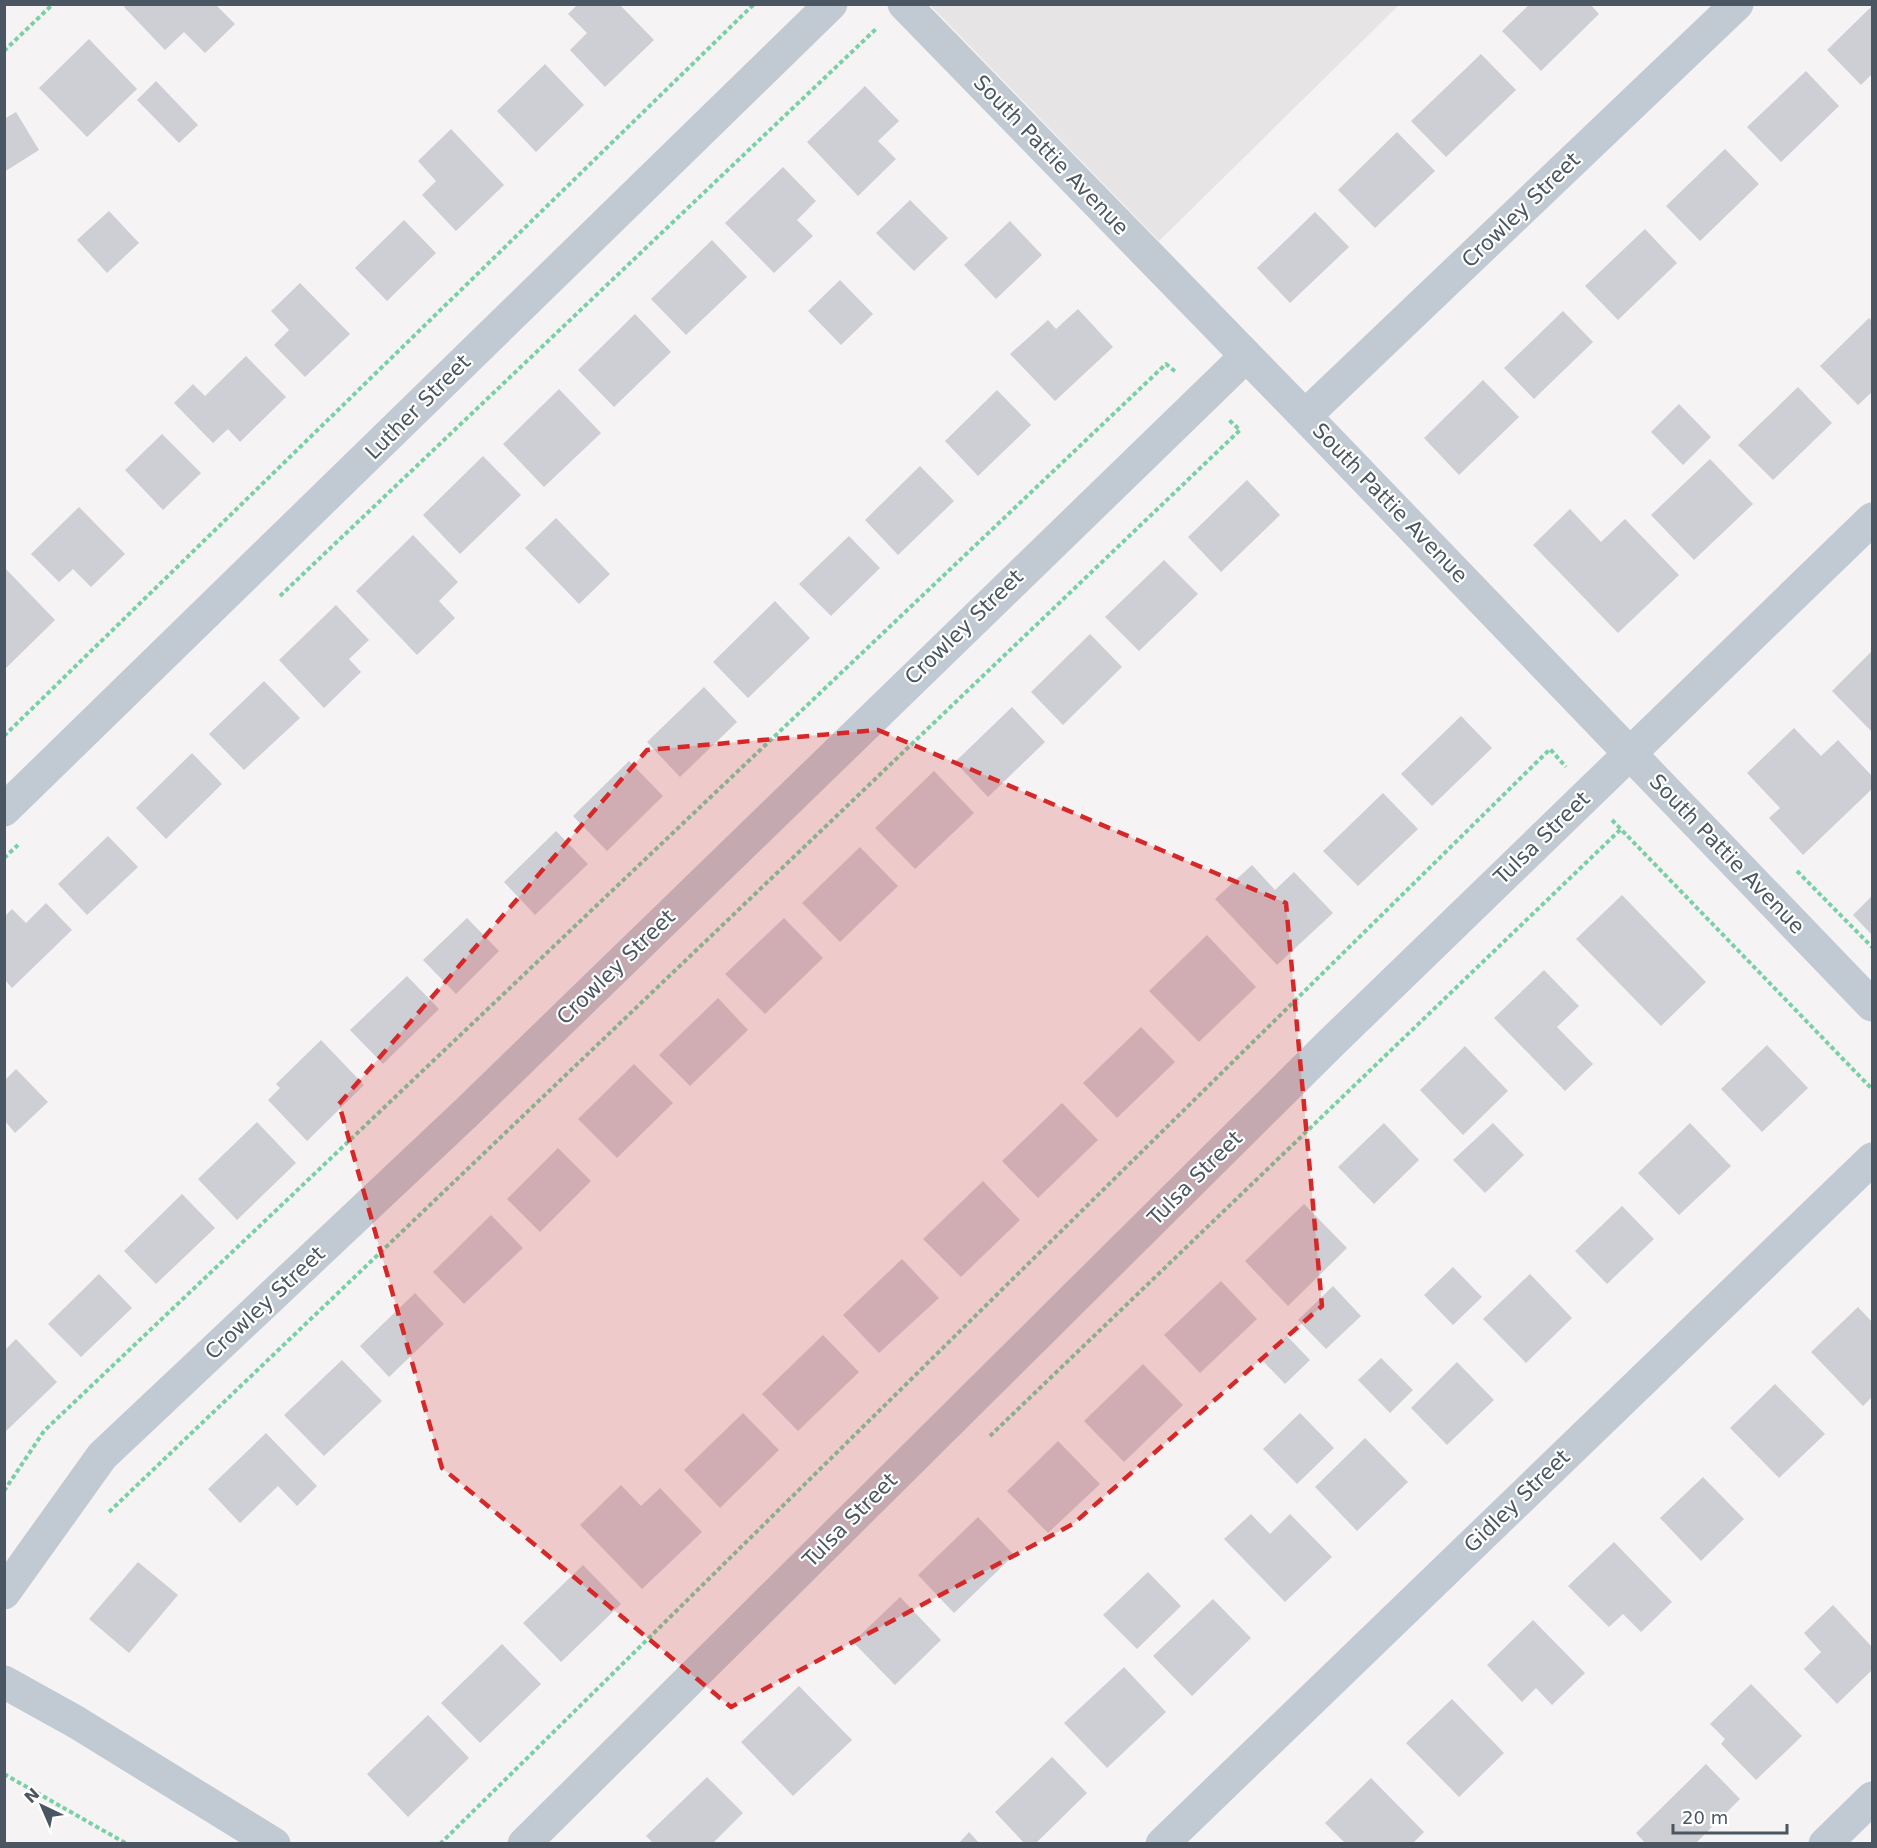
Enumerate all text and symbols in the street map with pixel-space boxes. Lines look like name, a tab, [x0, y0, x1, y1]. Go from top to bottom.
street label: South Pattie Avenue	[969, 70, 1133, 240]
street label: Crowley Street	[1457, 148, 1585, 272]
street label: Luther Street	[361, 350, 475, 464]
street label: South Pattie Avenue	[1308, 418, 1472, 588]
street label: Crowley Street	[900, 565, 1028, 689]
street label: South Pattie Avenue	[1645, 769, 1809, 939]
street label: Tulsa Street	[1489, 787, 1595, 890]
street label: Crowley Street	[552, 905, 680, 1029]
street label: Tulsa Street	[1142, 1126, 1247, 1231]
street label: Crowley Street	[200, 1242, 330, 1364]
street label: Gidley Street	[1459, 1445, 1575, 1557]
street label: Tulsa Street	[797, 1468, 902, 1573]
north arrow	[12, 1776, 72, 1836]
text: N	[21, 1784, 43, 1807]
scale bar	[1673, 1797, 1787, 1835]
text: 20 m	[1682, 1807, 1728, 1828]

